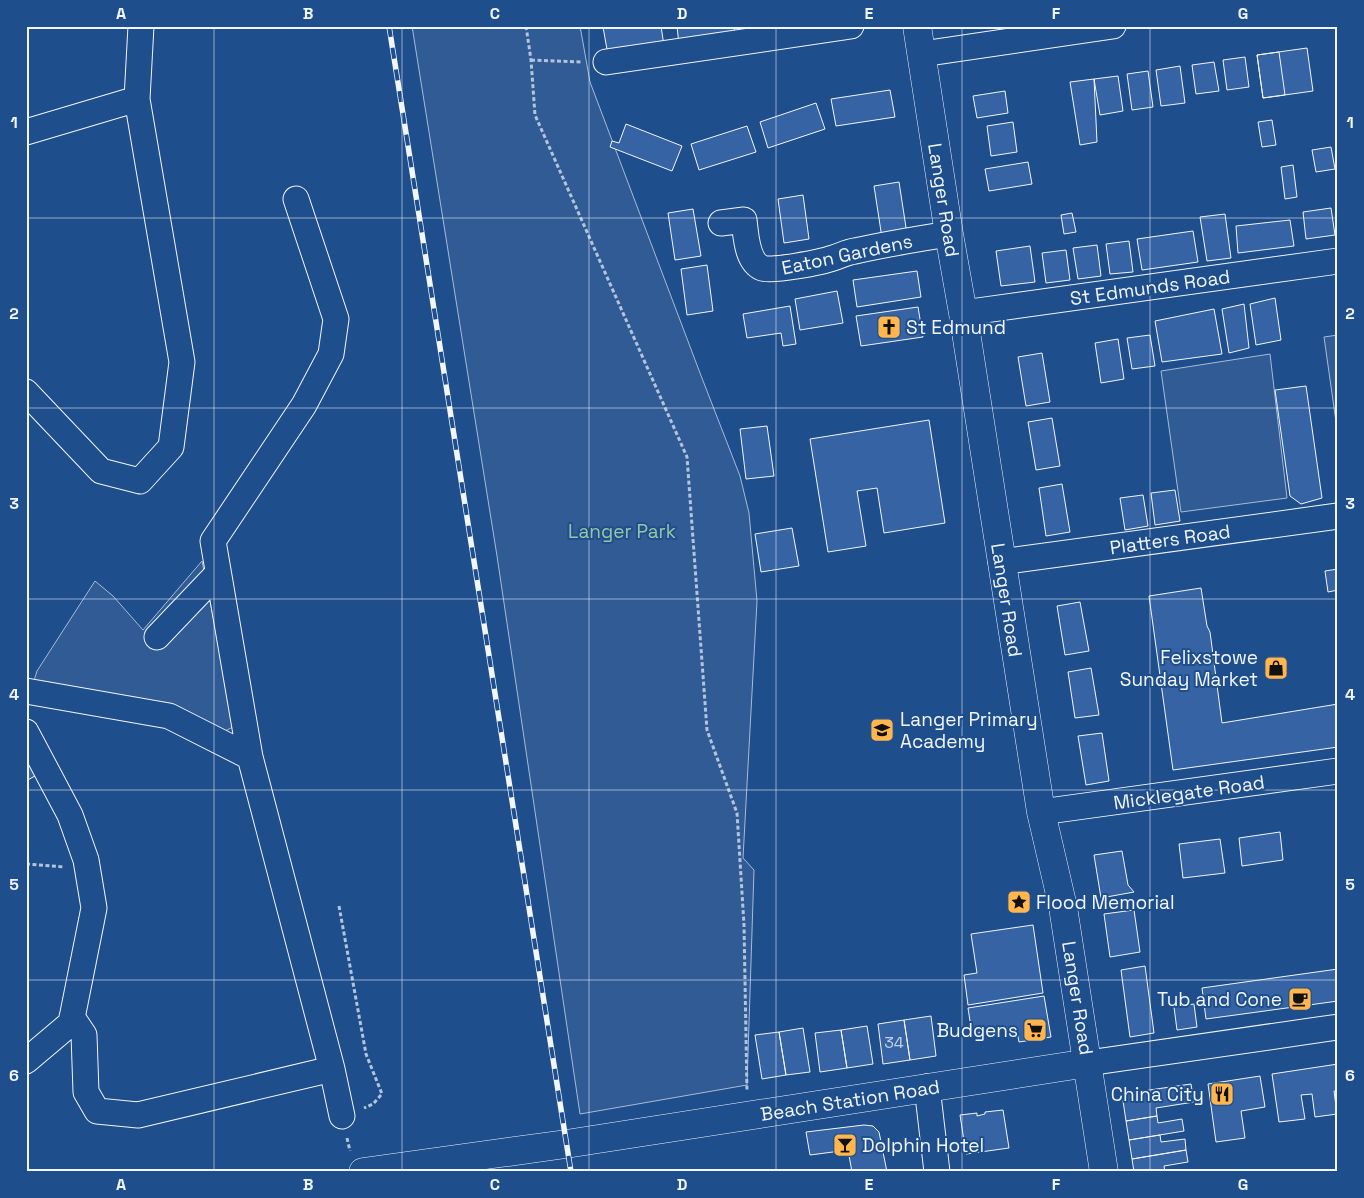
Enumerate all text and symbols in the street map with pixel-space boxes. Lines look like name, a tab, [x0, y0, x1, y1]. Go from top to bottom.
text: A	[116, 3, 126, 24]
text: B	[303, 3, 313, 24]
text: C	[490, 3, 500, 24]
text: D	[677, 3, 687, 24]
text: E	[865, 3, 874, 24]
text: F	[1052, 3, 1061, 24]
text: G	[1238, 3, 1248, 24]
text: 1	[10, 112, 18, 133]
text: 1	[1346, 112, 1354, 133]
street label: Langer Road	[922, 141, 965, 259]
street label: Eaton Gardens	[779, 228, 915, 281]
street label: St Edmunds Road	[1068, 264, 1232, 311]
text: 2	[9, 303, 19, 324]
text: 2	[1345, 303, 1355, 324]
church icon: St Edmund	[876, 314, 902, 340]
place label: St Edmund	[906, 315, 1006, 340]
text: 3	[9, 493, 19, 514]
text: 3	[1345, 493, 1355, 514]
park label: Langer Park	[568, 519, 676, 544]
street label: Platters Road	[1108, 519, 1232, 560]
street label: Langer Road	[985, 541, 1028, 659]
place label: Felixstowe Sunday Market	[1120, 645, 1258, 692]
shop icon: Felixstowe Sunday Market	[1263, 655, 1289, 681]
text: 4	[9, 684, 19, 705]
text: 4	[1345, 684, 1355, 705]
place label: Langer Primary Academy	[900, 707, 1038, 754]
school or university icon: Langer Primary Academy	[869, 717, 895, 743]
street label: Micklegate Road	[1112, 770, 1266, 815]
text: 5	[9, 874, 19, 895]
text: 5	[1345, 874, 1355, 895]
place icon: Flood Memorial	[1006, 889, 1032, 915]
place label: Flood Memorial	[1036, 890, 1175, 915]
street label: Langer Road	[1056, 939, 1099, 1057]
cafe icon: Tub and Cone	[1287, 986, 1313, 1012]
place label: Tub and Cone	[1157, 987, 1282, 1012]
supermarket icon: Budgens	[1022, 1017, 1048, 1043]
place label: Budgens	[936, 1018, 1018, 1043]
house number: 34	[884, 1032, 904, 1053]
text: 6	[9, 1065, 19, 1086]
text: 6	[1345, 1065, 1355, 1086]
street label: Beach Station Road	[759, 1074, 942, 1127]
restaurant icon: China City	[1209, 1081, 1235, 1107]
place label: China City	[1111, 1082, 1204, 1107]
bar icon: Dolphin Hotel	[832, 1132, 858, 1158]
place label: Dolphin Hotel	[862, 1133, 984, 1158]
text: A	[116, 1174, 126, 1195]
text: B	[303, 1174, 313, 1195]
text: C	[490, 1174, 500, 1195]
text: D	[677, 1174, 687, 1195]
text: E	[865, 1174, 874, 1195]
text: F	[1052, 1174, 1061, 1195]
text: G	[1238, 1174, 1248, 1195]

